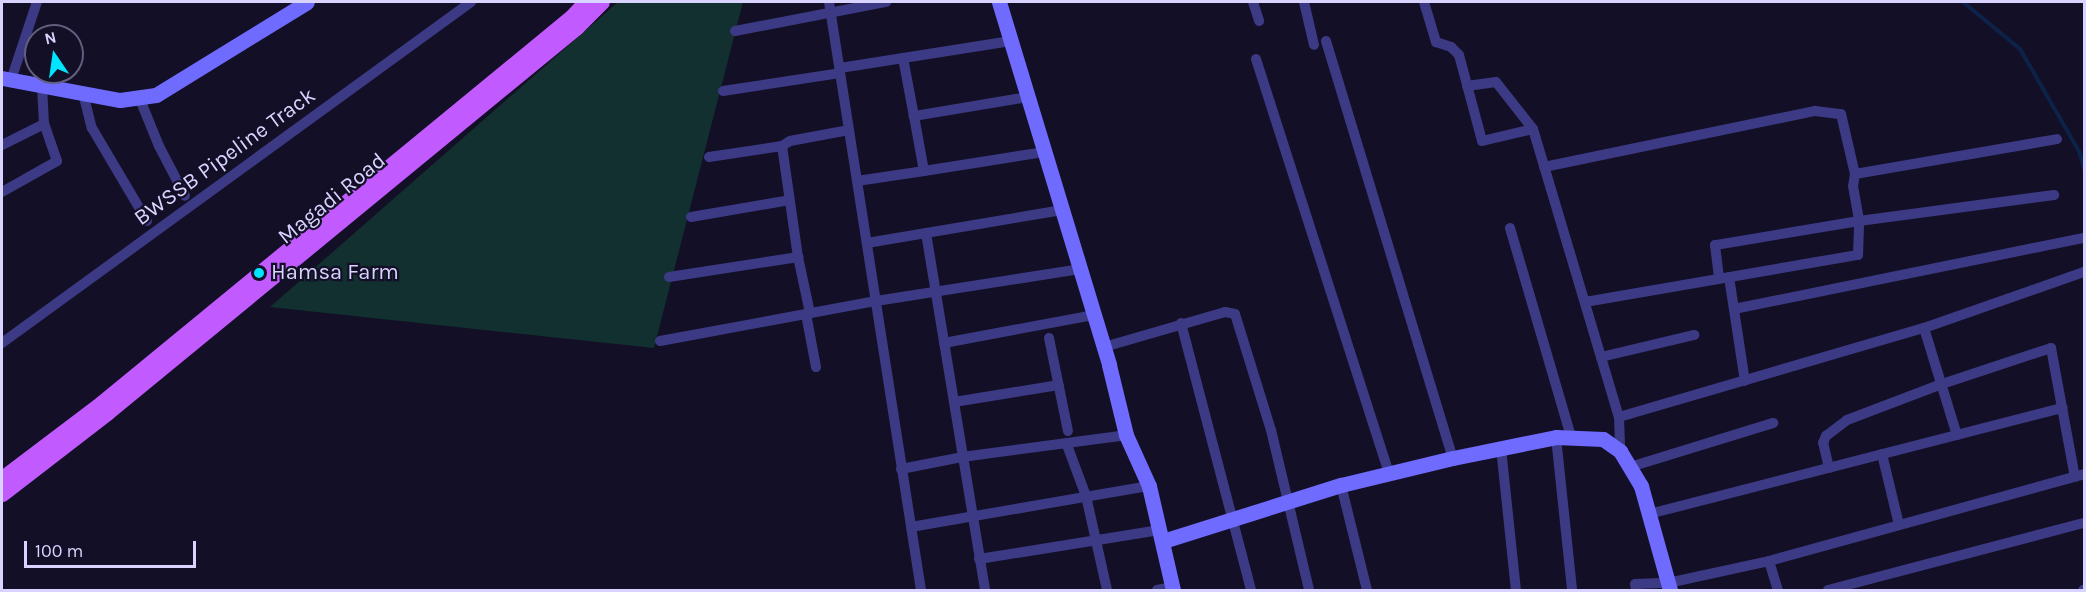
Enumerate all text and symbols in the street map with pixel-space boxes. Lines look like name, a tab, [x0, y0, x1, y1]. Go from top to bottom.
north arrow	[24, 24, 84, 84]
text: N	[43, 27, 58, 48]
street label: BWSSB Pipeline Track	[129, 82, 321, 232]
street label: Magadi Road	[273, 148, 391, 250]
place label: Hamsa Farm	[271, 260, 399, 286]
marker: Hamsa Farm	[252, 266, 266, 280]
scale bar	[27, 529, 200, 567]
text: 100 m	[35, 540, 83, 562]

